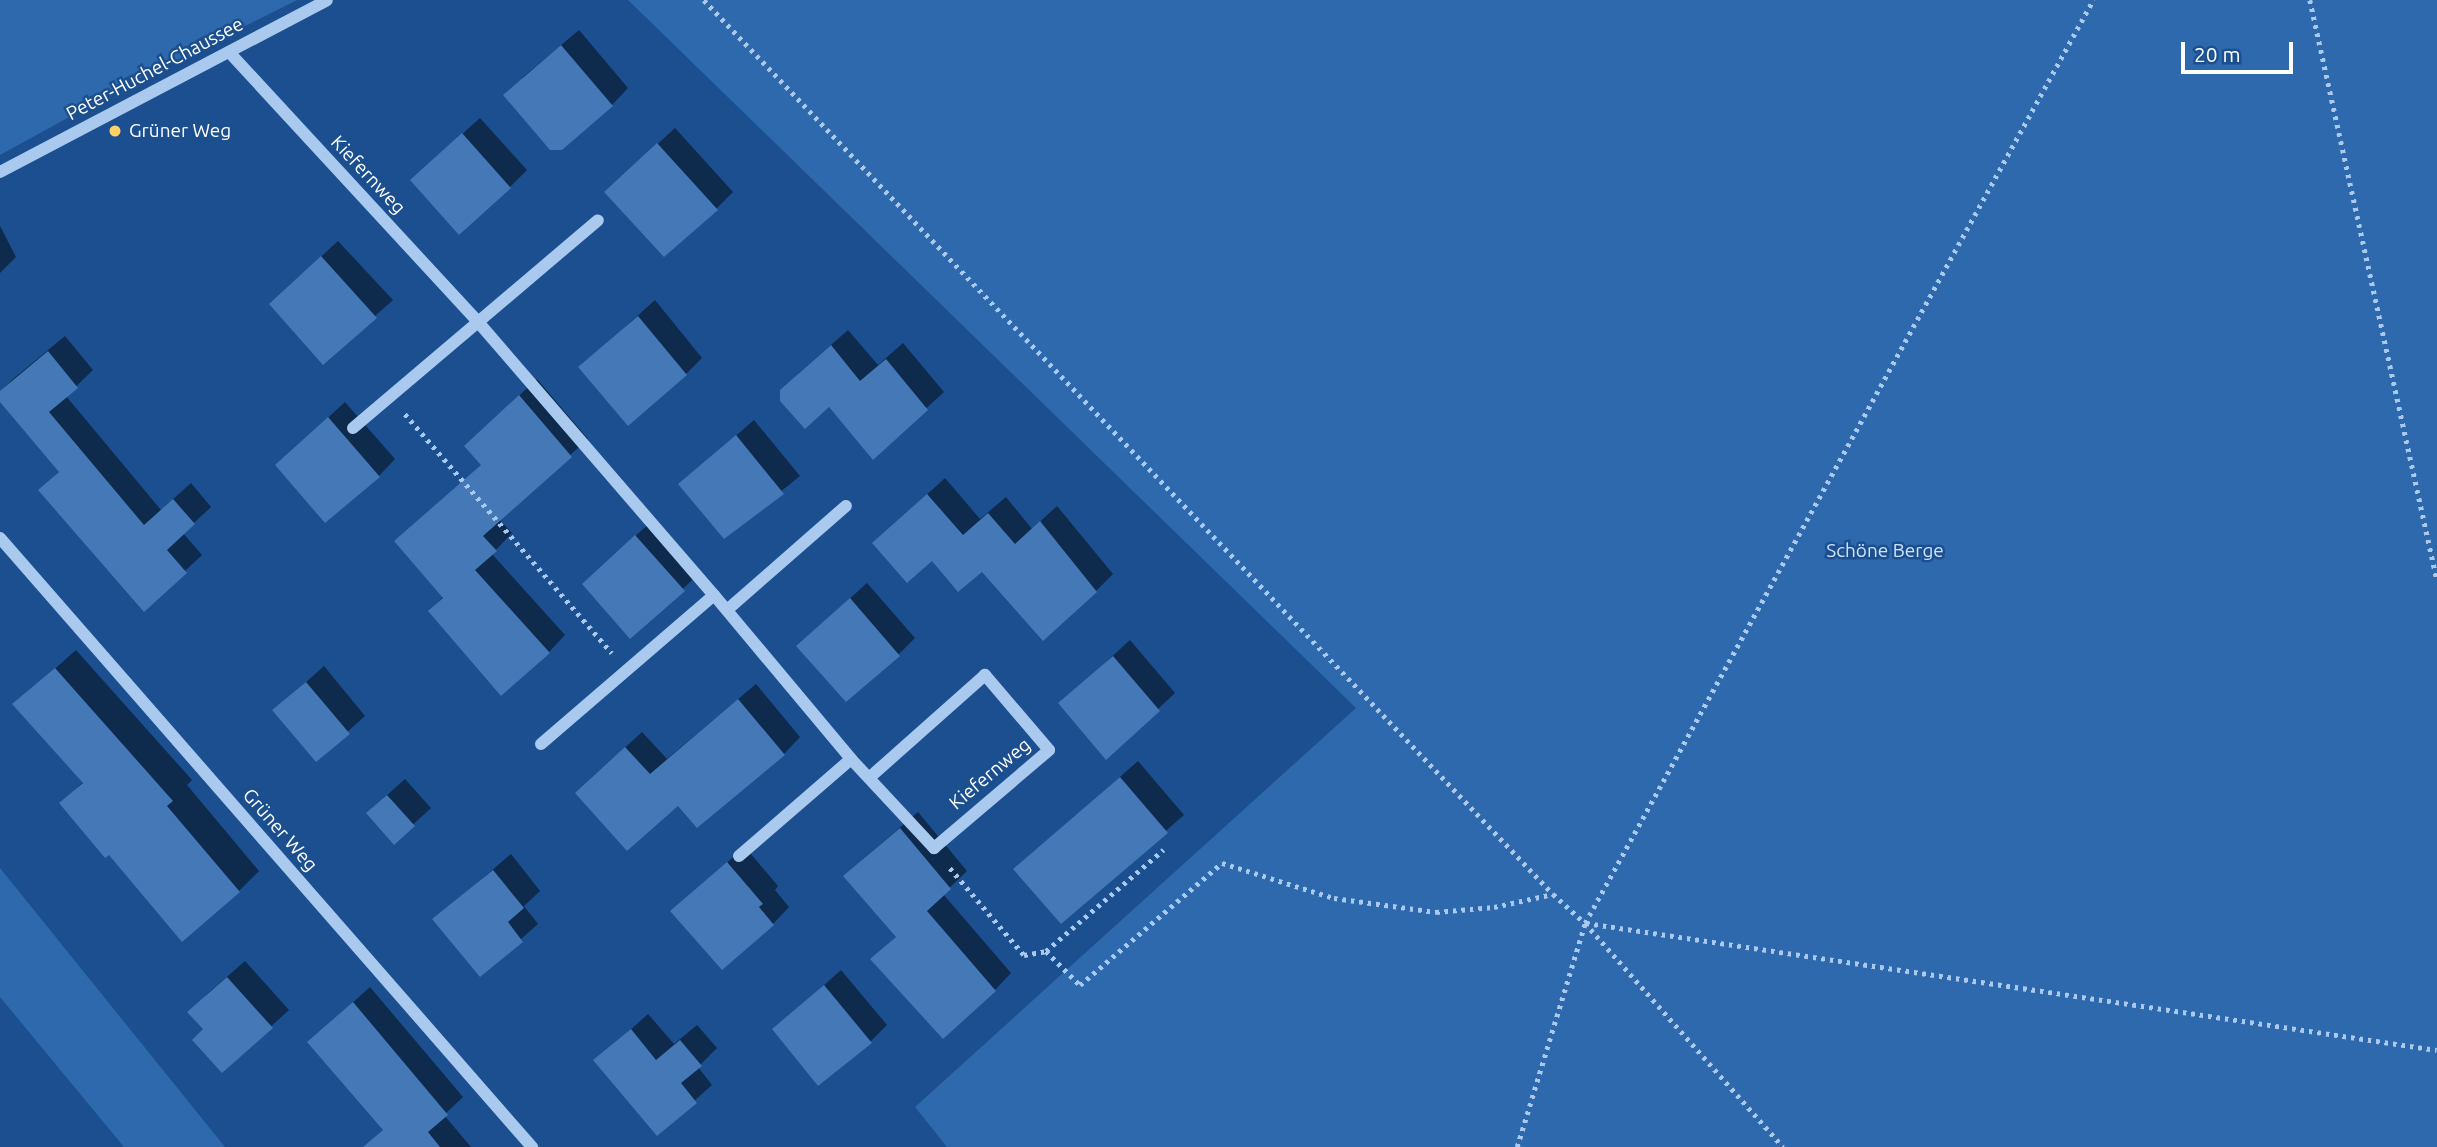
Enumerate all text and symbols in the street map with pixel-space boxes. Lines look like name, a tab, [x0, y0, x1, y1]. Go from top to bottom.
street label: Peter-Huchel-Chaussee	[63, 13, 247, 125]
scale bar	[2185, 28, 2297, 72]
text: 20 m	[2194, 42, 2241, 66]
place label: Grüner Weg	[129, 120, 231, 142]
marker: Grüner Weg	[107, 123, 123, 139]
street label: Kiefernweg	[326, 131, 410, 219]
park label: Schöne Berge	[1826, 540, 1944, 562]
street label: Kiefernweg	[945, 733, 1035, 815]
street label: Grüner Weg	[238, 784, 322, 876]

